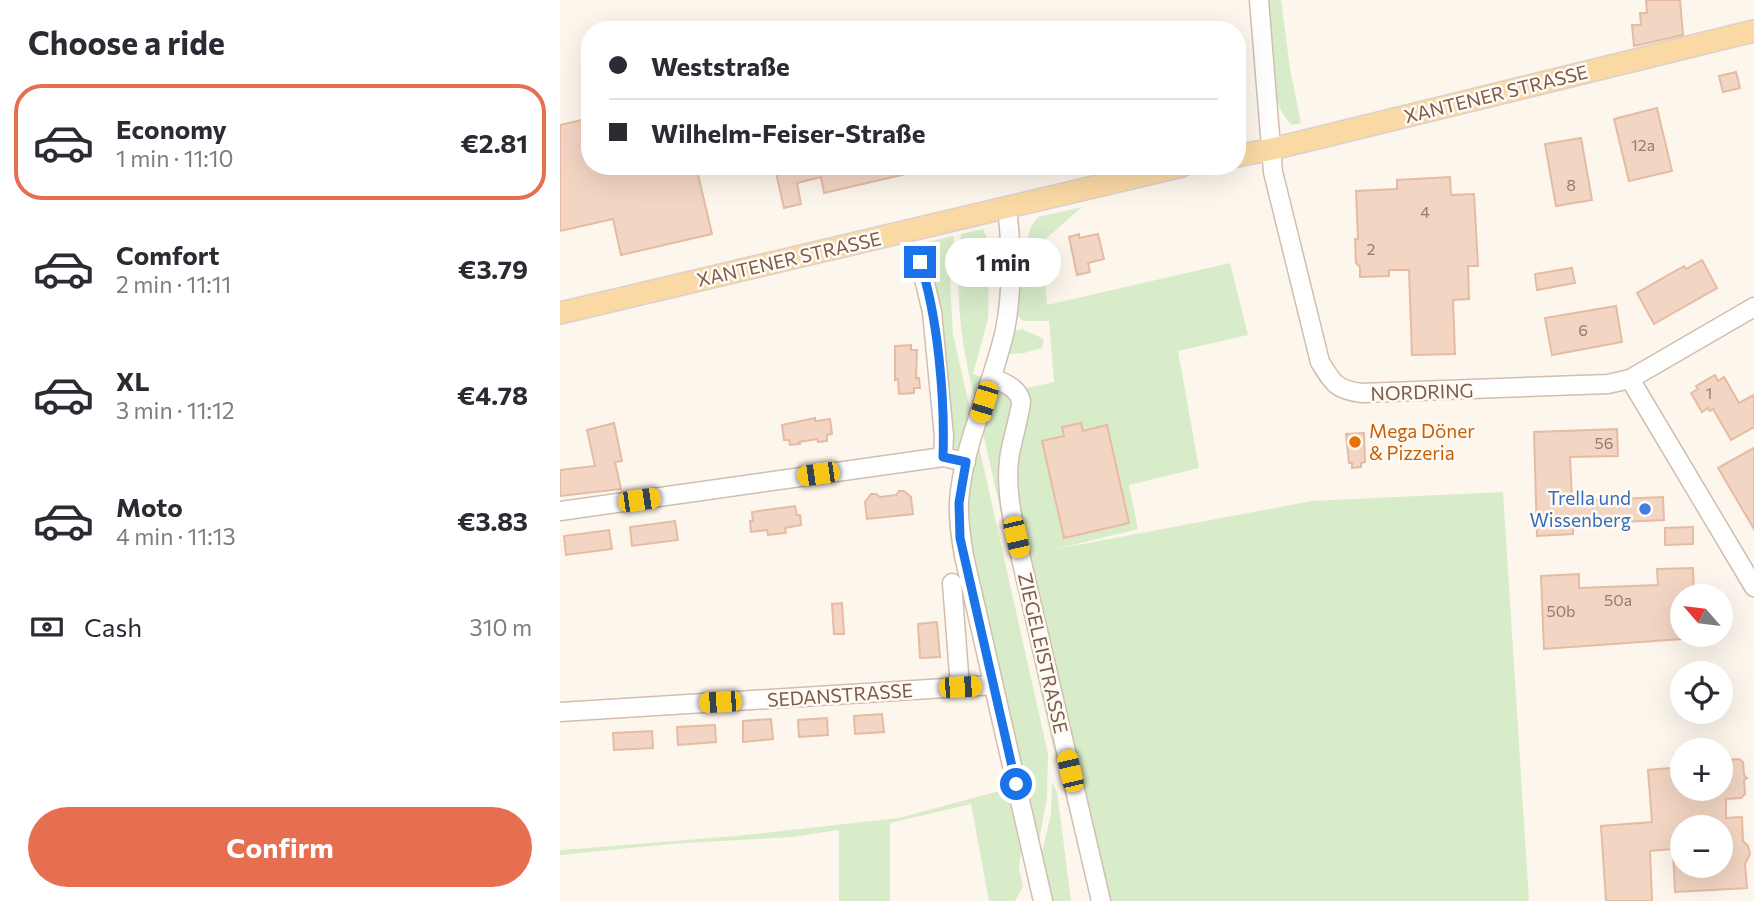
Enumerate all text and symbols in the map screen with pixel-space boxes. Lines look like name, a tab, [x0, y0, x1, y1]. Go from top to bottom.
text: Choose a ride	[28, 22, 225, 62]
text: Weststraße	[651, 50, 790, 81]
street label: XANTENER STRASSE	[1402, 60, 1590, 127]
icon: car	[32, 111, 95, 174]
text: Economy	[116, 113, 227, 144]
text: Wilhelm-Feiser-Straße	[651, 117, 926, 148]
text: €2.81	[461, 127, 528, 158]
house number: 12a	[1631, 135, 1655, 154]
text: 1 min · 11:10	[116, 144, 234, 172]
house number: 8	[1566, 175, 1576, 194]
house number: 4	[1420, 202, 1430, 221]
street label: XANTENER STRASSE	[695, 226, 883, 291]
icon: car	[32, 237, 95, 300]
callout: 1 min	[944, 238, 1060, 286]
text: Comfort	[116, 239, 219, 270]
house number: 2	[1367, 239, 1376, 258]
route end	[904, 246, 936, 278]
text: 1 min	[976, 248, 1030, 276]
text: €3.79	[458, 253, 528, 284]
text: 2 min · 11:11	[116, 270, 231, 298]
house number: 6	[1578, 320, 1588, 339]
icon: car	[32, 363, 95, 426]
text: XL	[116, 365, 150, 396]
street label: NORDRING	[1370, 378, 1474, 405]
text: €4.78	[457, 379, 528, 410]
car	[968, 379, 1001, 425]
house number: 1	[1706, 383, 1712, 402]
text: 3 min · 11:12	[116, 396, 235, 424]
place label: Mega Döner & Pizzeria	[1369, 419, 1475, 464]
house number: 56	[1595, 433, 1613, 452]
marker: Mega Döner & Pizzeria	[1347, 434, 1363, 450]
car	[796, 461, 841, 487]
place label: Trella und Wissenberg	[1529, 486, 1631, 531]
car	[617, 487, 662, 513]
icon: car	[32, 489, 95, 552]
text: Moto	[116, 491, 183, 522]
marker: Trella und Wissenberg	[1637, 501, 1653, 517]
text: €3.83	[457, 505, 528, 536]
car	[1002, 514, 1031, 560]
text: 4 min · 11:13	[116, 522, 236, 550]
street label: ZIEGELEISTRASSE	[1014, 570, 1073, 736]
north arrow	[1670, 584, 1732, 648]
map controls	[1670, 584, 1733, 878]
house number: 50a	[1604, 590, 1632, 609]
house number: 50b	[1546, 601, 1576, 620]
icon: cash	[28, 608, 66, 646]
text: Cash	[84, 611, 142, 642]
text: 310 m	[470, 613, 532, 641]
button: locate	[1670, 661, 1733, 724]
car	[939, 675, 982, 699]
street label: SEDANSTRASSE	[766, 678, 913, 711]
car	[699, 690, 742, 714]
button: +	[1670, 738, 1733, 801]
car	[1056, 748, 1085, 794]
route start	[1000, 768, 1032, 800]
button: Confirm	[28, 807, 532, 887]
button: −	[1670, 815, 1733, 878]

